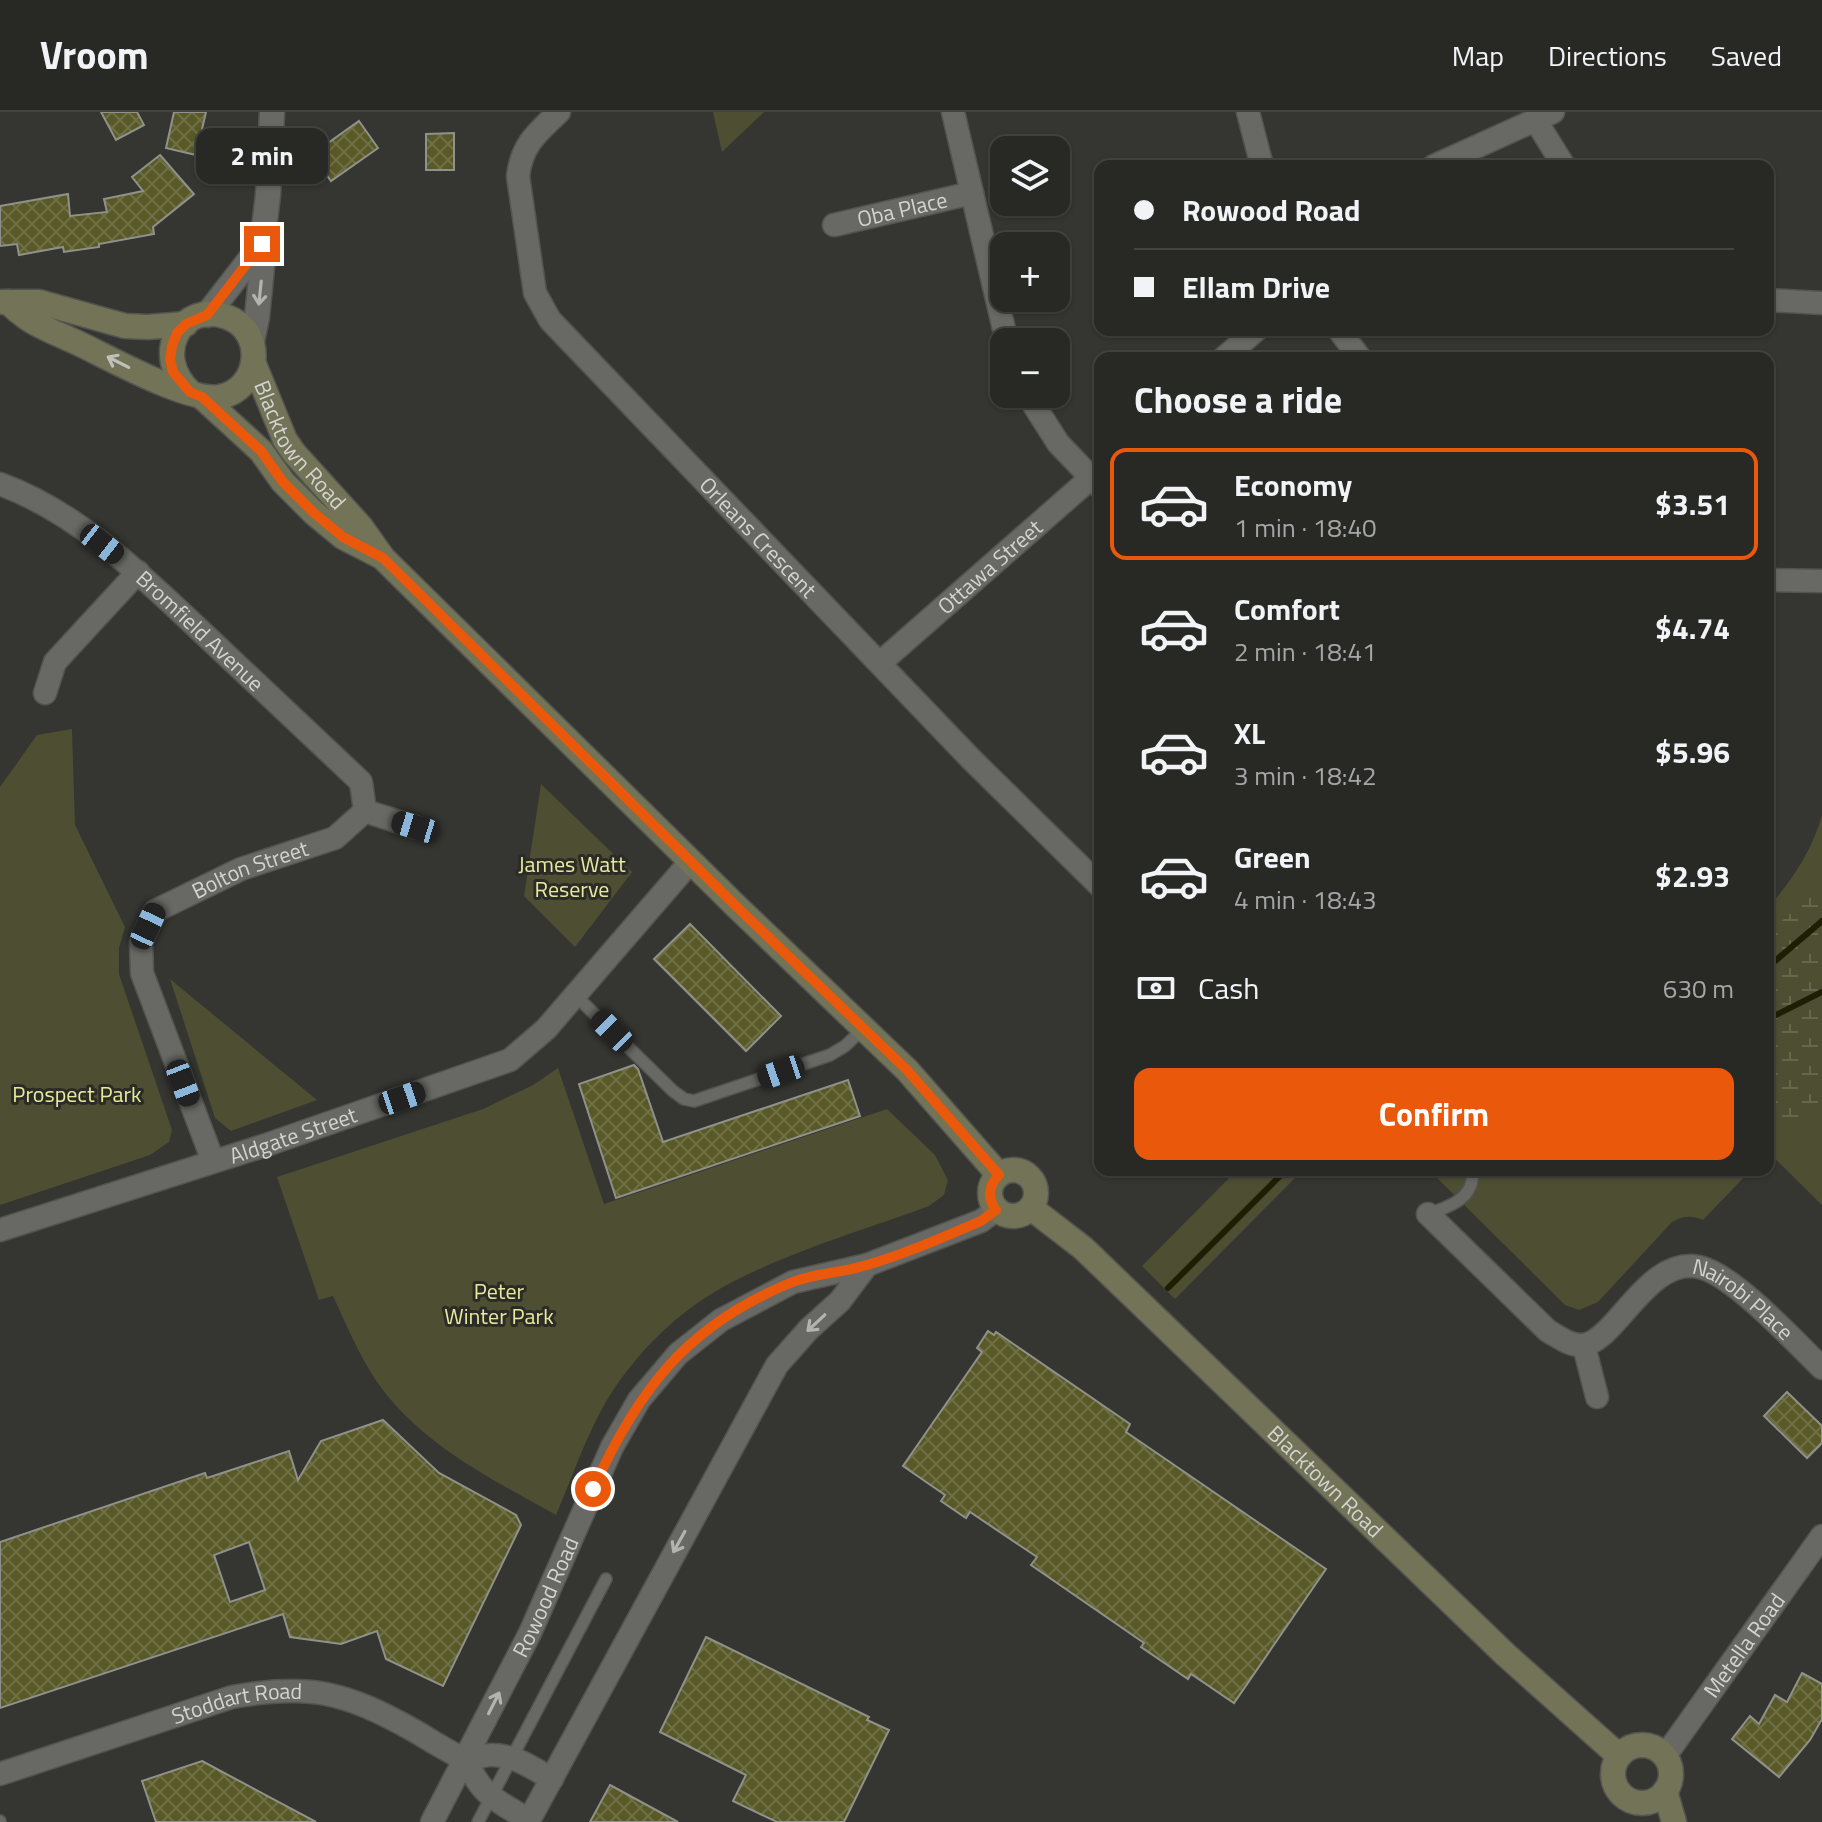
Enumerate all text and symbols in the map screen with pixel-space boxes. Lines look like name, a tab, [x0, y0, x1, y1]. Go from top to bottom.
text: Vroom	[40, 26, 149, 84]
text: Map	[1452, 34, 1504, 77]
text: Directions	[1548, 34, 1667, 77]
text: Saved	[1711, 34, 1782, 77]
callout: 2 min	[196, 128, 328, 184]
text: 2 min	[230, 136, 294, 175]
map controls	[990, 136, 1070, 408]
button: layers	[990, 136, 1070, 216]
street label: Oba Place	[854, 182, 951, 236]
text: Rowood Road	[1182, 187, 1361, 233]
route end	[244, 226, 280, 262]
button: +	[990, 232, 1070, 312]
text: Ellam Drive	[1182, 264, 1330, 310]
one-way arrow	[252, 279, 267, 305]
button: −	[990, 328, 1070, 408]
one-way arrow	[106, 354, 130, 370]
text: Choose a ride	[1134, 372, 1342, 427]
street label: Blacktown Road	[245, 375, 354, 517]
text: Economy	[1234, 462, 1352, 508]
icon: car	[1138, 468, 1210, 540]
street label: Orleans Crescent	[692, 469, 825, 606]
text: $3.51	[1655, 481, 1730, 527]
text: 1 min · 18:40	[1234, 508, 1377, 547]
street label: Ottawa Street	[930, 511, 1050, 622]
car	[76, 520, 128, 568]
street label: Bromfield Avenue	[129, 562, 272, 699]
text: Comfort	[1234, 586, 1340, 632]
icon: car	[1138, 592, 1210, 664]
text: $4.74	[1655, 605, 1730, 651]
text: 2 min · 18:41	[1234, 632, 1377, 671]
text: XL	[1234, 710, 1265, 756]
icon: car	[1138, 716, 1210, 788]
text: $5.96	[1655, 729, 1730, 775]
text: 3 min · 18:42	[1234, 756, 1377, 795]
car	[389, 809, 441, 845]
street label: Bolton Street	[186, 831, 313, 908]
text: Green	[1234, 834, 1311, 880]
icon: car	[1138, 840, 1210, 912]
park label: James Watt Reserve	[518, 847, 626, 906]
text: $2.93	[1655, 853, 1730, 899]
text: 4 min · 18:43	[1234, 880, 1377, 919]
car	[127, 899, 169, 953]
text: Cash	[1198, 965, 1259, 1011]
icon: cash	[1134, 966, 1178, 1010]
text: 630 m	[1663, 969, 1734, 1008]
car	[587, 1006, 637, 1056]
car	[754, 1053, 808, 1091]
car	[163, 1056, 203, 1110]
button: Confirm	[1134, 1068, 1734, 1160]
park label: Prospect Park	[12, 1077, 142, 1111]
car	[375, 1079, 429, 1117]
street label: Aldgate Street	[225, 1098, 362, 1173]
street label: Nairobi Place	[1689, 1249, 1802, 1348]
park label: Peter Winter Park	[444, 1274, 554, 1333]
one-way arrow	[806, 1314, 826, 1332]
street label: Blacktown Road	[1260, 1417, 1391, 1546]
route start	[575, 1471, 611, 1507]
one-way arrow	[670, 1530, 686, 1554]
street label: Rowood Road	[503, 1531, 587, 1663]
street label: Metella Road	[1695, 1586, 1793, 1705]
street label: Stoddart Road	[167, 1674, 302, 1733]
one-way arrow	[487, 1692, 503, 1716]

